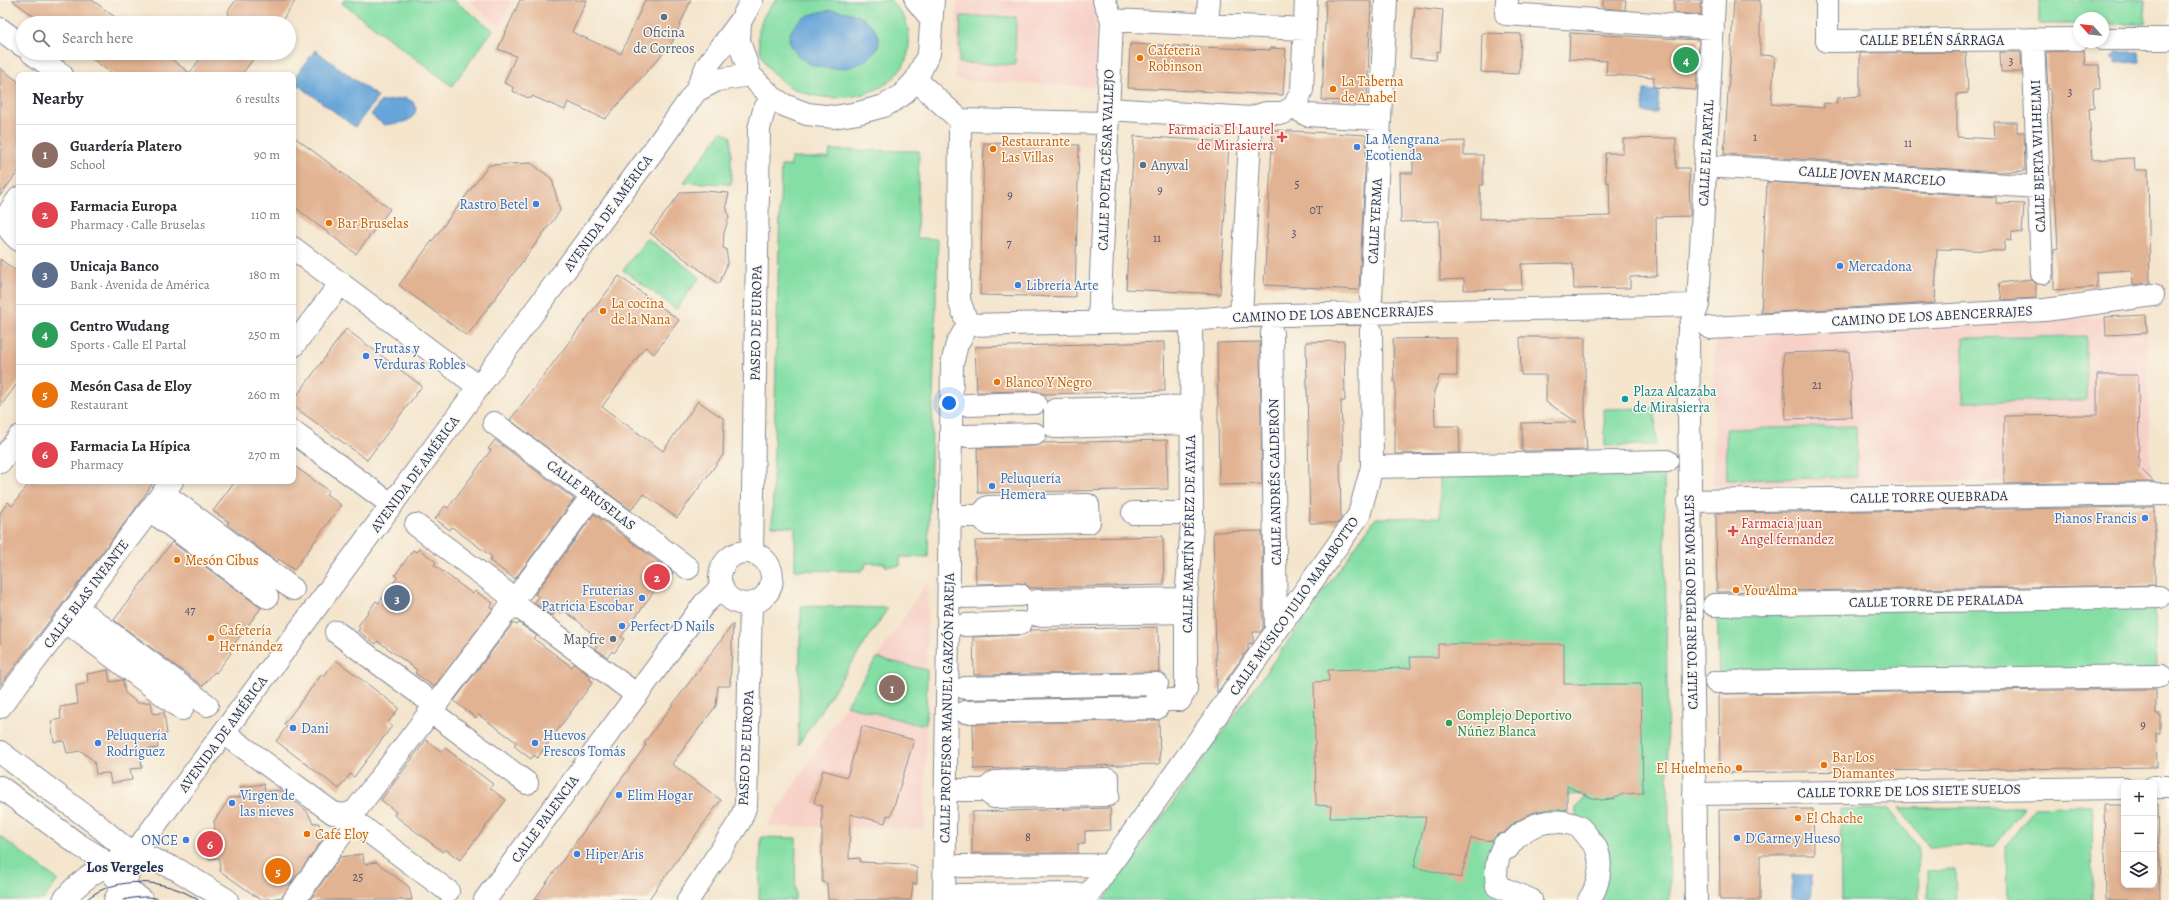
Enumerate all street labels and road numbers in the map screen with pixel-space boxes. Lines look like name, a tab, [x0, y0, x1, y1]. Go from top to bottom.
street label: CALLE BELÉN SÁRRAGA	[1860, 31, 2005, 50]
street label: CALLE POETA CÉSAR VALLEJO	[1093, 69, 1119, 251]
street label: CALLE BERTA WILHELMI	[2026, 79, 2050, 233]
street label: CALLE EL PARTAL	[1694, 98, 1718, 207]
street label: AVENIDA DE AMÉRICA	[559, 150, 657, 276]
street label: CALLE JOVEN MARCELO	[1798, 161, 1946, 191]
street label: CALLE YERMA	[1363, 177, 1387, 264]
street label: PASEO DE EUROPA	[745, 264, 767, 381]
street label: CAMINO DE LOS ABENCERRAJES	[1232, 301, 1434, 327]
street label: CAMINO DE LOS ABENCERRAJES	[1831, 301, 2033, 331]
street label: CALLE ANDRÉS CALDERÓN	[1264, 398, 1286, 566]
street label: AVENIDA DE AMÉRICA	[366, 411, 464, 537]
street label: CALLE MARTÍN PÉREZ DE AYALA	[1178, 434, 1200, 633]
street label: CALLE BRUSELAS	[543, 455, 639, 535]
street label: CALLE TORRE QUEBRADA	[1850, 486, 2009, 508]
street label: CALLE TORRE PEDRO DE MORALES	[1680, 494, 1702, 710]
street label: CALLE MÚSICO JULIO MARABOTTO	[1225, 512, 1363, 699]
street label: CALLE BLAS INFANTE	[39, 536, 133, 652]
street label: CALLE PROFESOR MANUEL GARZÓN PAREJA	[935, 572, 959, 843]
street label: CALLE TORRE DE PERALADA	[1849, 590, 2024, 612]
street label: AVENIDA DE AMÉRICA	[174, 671, 272, 797]
street label: PASEO DE EUROPA	[733, 689, 759, 806]
street label: CALLE PALENCIA	[507, 771, 584, 867]
street label: CALLE TORRE DE LOS SIETE SUELOS	[1797, 780, 2021, 802]

